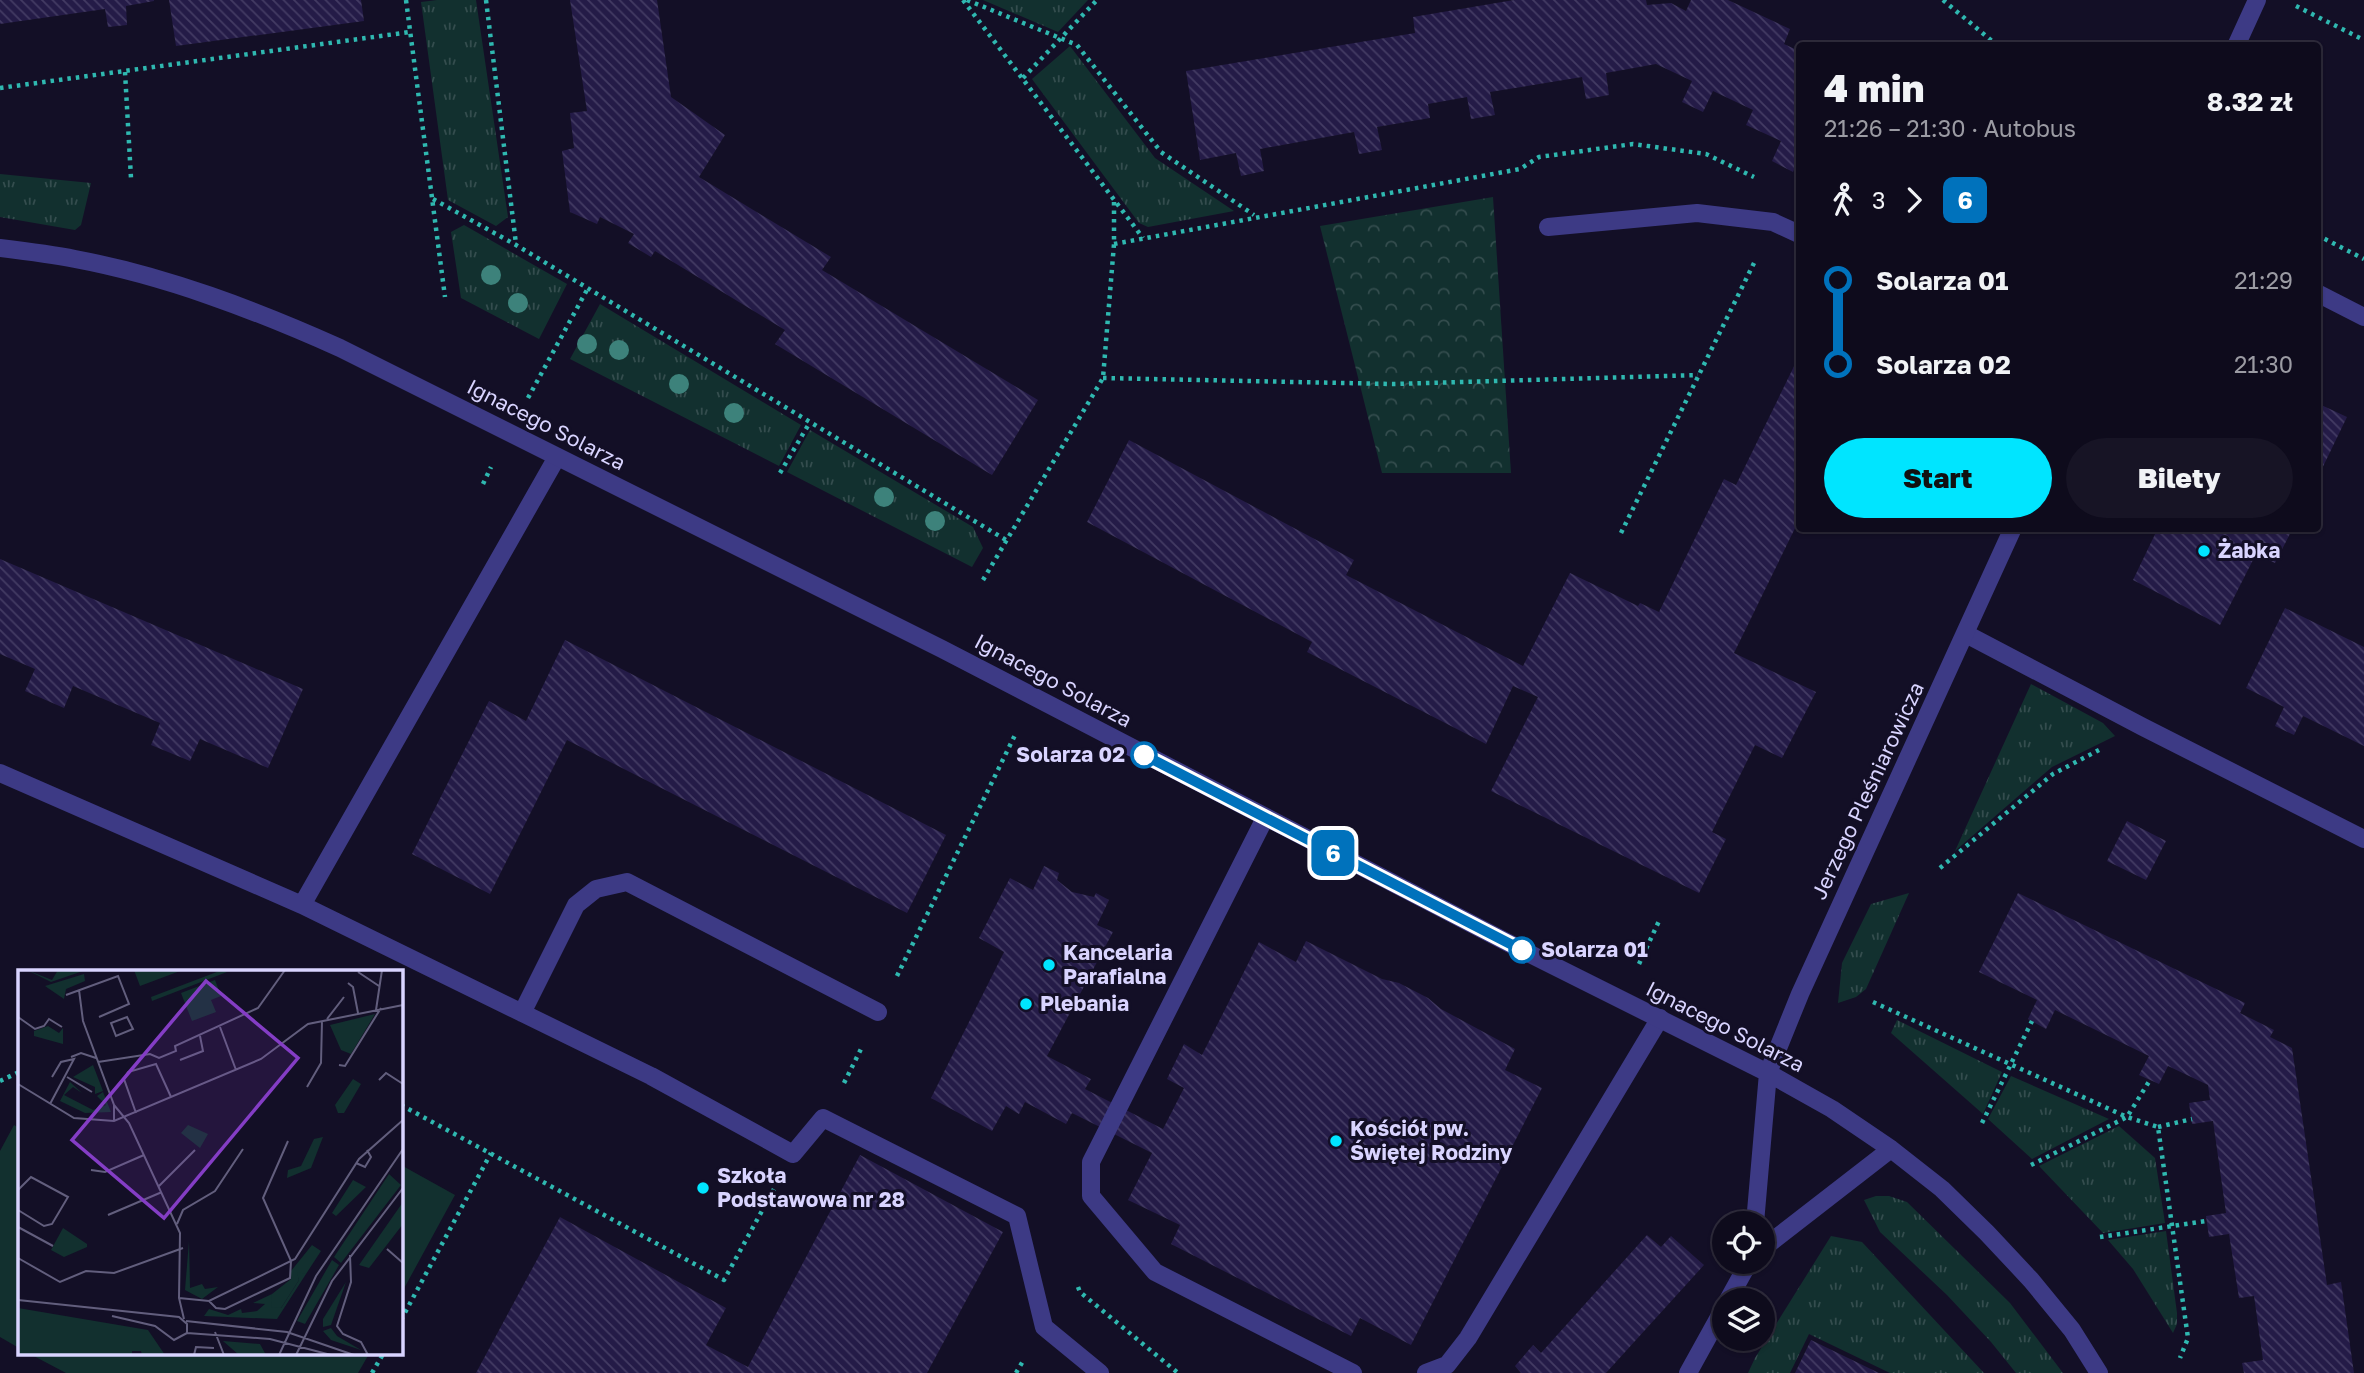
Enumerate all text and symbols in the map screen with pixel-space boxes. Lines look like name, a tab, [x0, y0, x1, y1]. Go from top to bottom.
text: 4 min	[1824, 65, 1925, 110]
text: 8.32 zł	[2207, 86, 2293, 117]
text: 21:26 – 21:30 · Autobus	[1824, 114, 2076, 142]
icon: walk	[1824, 181, 1862, 219]
icon: forward	[1895, 181, 1933, 219]
text: 6	[1957, 185, 1973, 214]
text: 3	[1872, 186, 1885, 214]
text: Solarza 01	[1876, 265, 2008, 296]
text: 21:29	[2234, 266, 2293, 294]
text: Solarza 02	[1876, 349, 2011, 380]
text: 21:30	[2234, 350, 2293, 378]
street label: Ignacego Solarza	[463, 373, 630, 475]
button: Start	[1824, 438, 2052, 518]
button: Bilety	[2066, 438, 2293, 518]
place label: Żabka	[2218, 537, 2280, 563]
marker: Żabka	[2196, 543, 2212, 559]
street label: Ignacego Solarza	[970, 628, 1137, 733]
street label: Jerzego Pleśniarowicza	[1805, 678, 1929, 903]
place label: Solarza 02	[1016, 741, 1125, 767]
marker: Solarza 02	[1131, 742, 1157, 768]
line badge: 6	[1310, 830, 1356, 876]
text: 6	[1325, 838, 1341, 867]
place label: Solarza 01	[1541, 936, 1648, 962]
marker: Solarza 01	[1509, 937, 1535, 963]
place label: Kancelaria Parafialna	[1063, 939, 1173, 989]
marker: Kancelaria Parafialna	[1041, 957, 1057, 973]
inset map	[18, 970, 402, 1356]
street label: Ignacego Solarza	[1642, 975, 1809, 1077]
place label: Plebania	[1040, 990, 1129, 1016]
marker: Plebania	[1018, 996, 1034, 1012]
place label: Kościół pw. Świętej Rodziny	[1350, 1115, 1513, 1165]
marker: Kościół pw. Świętej Rodziny	[1328, 1133, 1344, 1149]
place label: Szkoła Podstawowa nr 28	[717, 1162, 905, 1212]
marker: Szkoła Podstawowa nr 28	[695, 1180, 711, 1196]
map controls	[1712, 1211, 1775, 1351]
button: locate	[1712, 1211, 1775, 1274]
button: layers	[1712, 1288, 1775, 1351]

